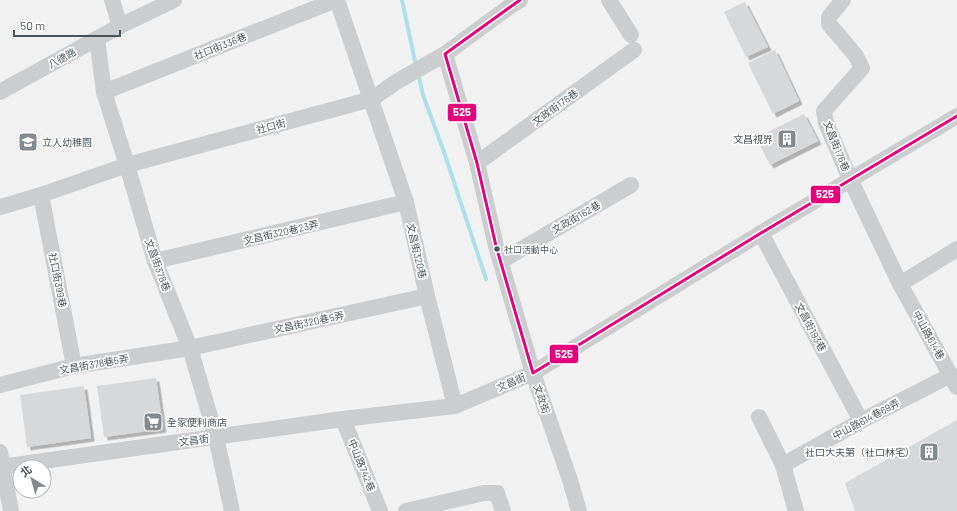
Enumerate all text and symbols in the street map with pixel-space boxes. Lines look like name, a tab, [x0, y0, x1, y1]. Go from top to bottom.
scale bar	[14, 12, 120, 38]
text: 50 m	[20, 18, 45, 32]
street label: 社口街336巷	[192, 30, 248, 62]
street label: 八德路	[46, 45, 78, 71]
street label: 文政街176巷	[530, 86, 580, 128]
line badge: 525	[447, 103, 477, 122]
text: 525	[453, 105, 471, 118]
street label: 社口街	[255, 116, 287, 136]
street label: 文昌街176巷	[821, 119, 853, 173]
building icon: 文昌視界	[776, 128, 798, 150]
school or university icon: 立人幼稚園	[17, 131, 39, 153]
place label: 文昌視界	[733, 133, 773, 145]
place label: 立人幼稚園	[42, 136, 92, 148]
line badge: 525	[810, 185, 841, 204]
text: 525	[816, 187, 834, 200]
street label: 文政街162巷	[550, 198, 602, 236]
street label: 文昌街320巷23弄	[242, 218, 320, 246]
street label: 文昌街320巷	[405, 222, 429, 280]
street label: 文昌街378巷	[143, 237, 173, 293]
marker: 社口活動中心	[492, 244, 502, 254]
place label: 社口活動中心	[504, 244, 558, 255]
street label: 社口街399巷	[47, 252, 69, 308]
street label: 文昌街193巷	[793, 300, 829, 354]
street label: 中山路614巷	[911, 308, 947, 362]
street label: 文昌街320巷5弄	[273, 309, 345, 335]
line badge: 525	[549, 344, 579, 364]
text: 525	[555, 347, 573, 360]
street label: 文昌街378巷5弄	[58, 352, 130, 376]
street label: 文昌街	[495, 371, 527, 393]
street label: 文政街	[531, 383, 553, 415]
street label: 中山路614巷69弄	[830, 396, 902, 442]
supermarket icon: 全家便利商店	[142, 411, 164, 433]
place label: 全家便利商店	[167, 416, 227, 428]
street label: 文昌街	[178, 432, 210, 448]
street label: 中山路742巷	[346, 437, 378, 493]
building icon: 社口大夫第（社口林宅）	[918, 441, 940, 463]
place label: 社口大夫第（社口林宅）	[805, 446, 915, 458]
north arrow	[12, 459, 52, 499]
text: 北	[17, 462, 34, 479]

